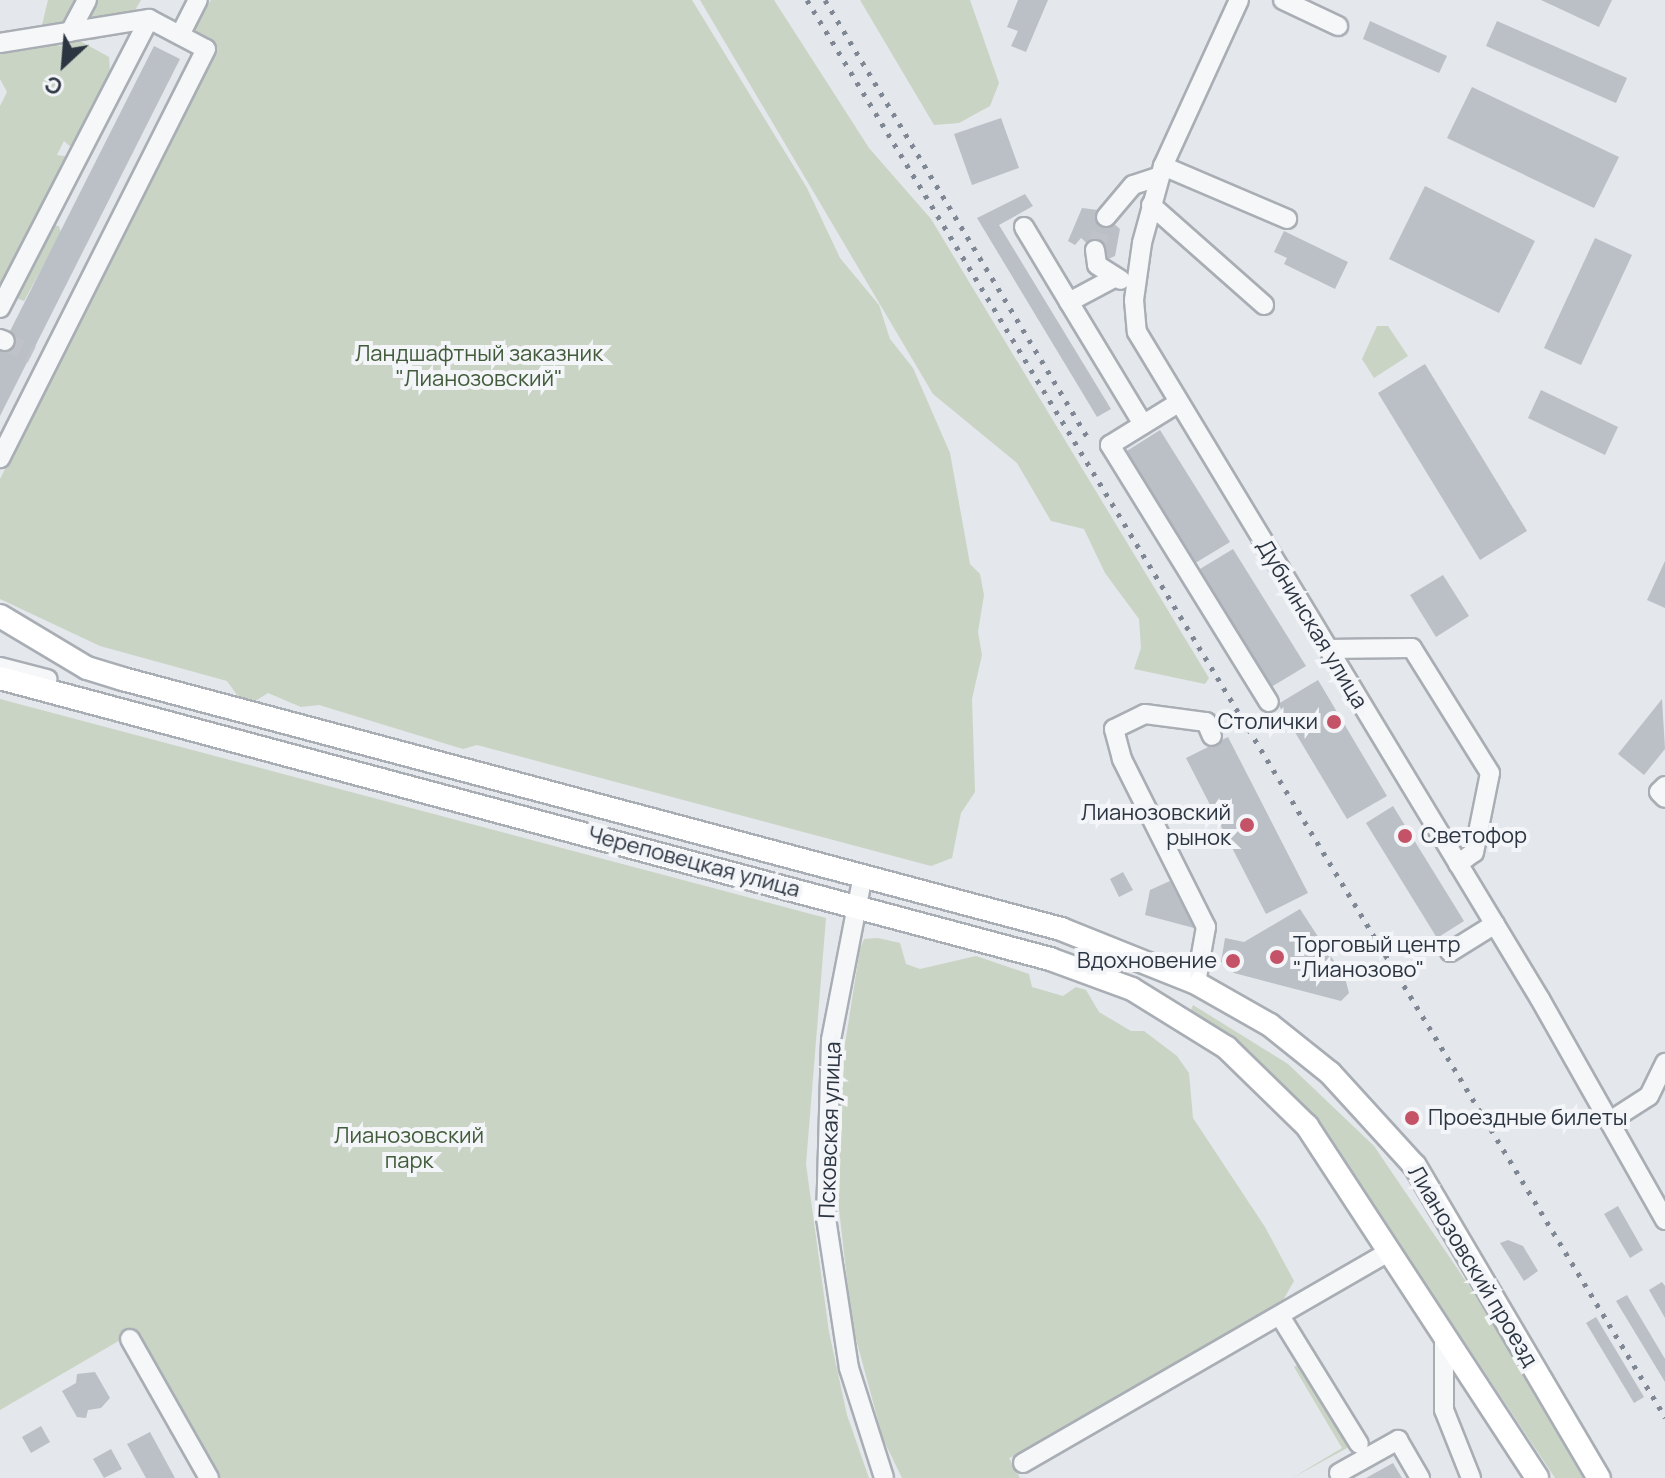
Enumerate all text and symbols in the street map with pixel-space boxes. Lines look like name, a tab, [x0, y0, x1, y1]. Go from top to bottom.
north arrow	[24, 24, 104, 104]
text: С	[40, 69, 67, 103]
park label: Ландшафтный заказник "Лианозовский"	[355, 340, 603, 392]
street label: Дубнинская улица	[1251, 534, 1373, 714]
place label: Столички	[1218, 709, 1318, 735]
marker: Столички	[1325, 713, 1343, 731]
place label: Лианозовский рынок	[1081, 799, 1231, 850]
marker: Лианозовский рынок	[1238, 816, 1256, 834]
street label: Череповецкая улица	[585, 821, 803, 903]
place label: Светофор	[1421, 823, 1527, 849]
marker: Светофор	[1396, 827, 1414, 845]
place label: Торговый центр "Лианозово"	[1293, 931, 1460, 982]
place label: Вдохновение	[1077, 948, 1217, 974]
marker: Торговый центр "Лианозово"	[1268, 948, 1286, 966]
marker: Вдохновение	[1224, 952, 1242, 970]
street label: Псковская улица	[814, 1041, 846, 1219]
place label: Проездные билеты	[1428, 1105, 1628, 1131]
marker: Проездные билеты	[1403, 1109, 1421, 1127]
park label: Лианозовский парк	[334, 1122, 484, 1174]
street label: Лианозовский проезд	[1403, 1161, 1543, 1371]

